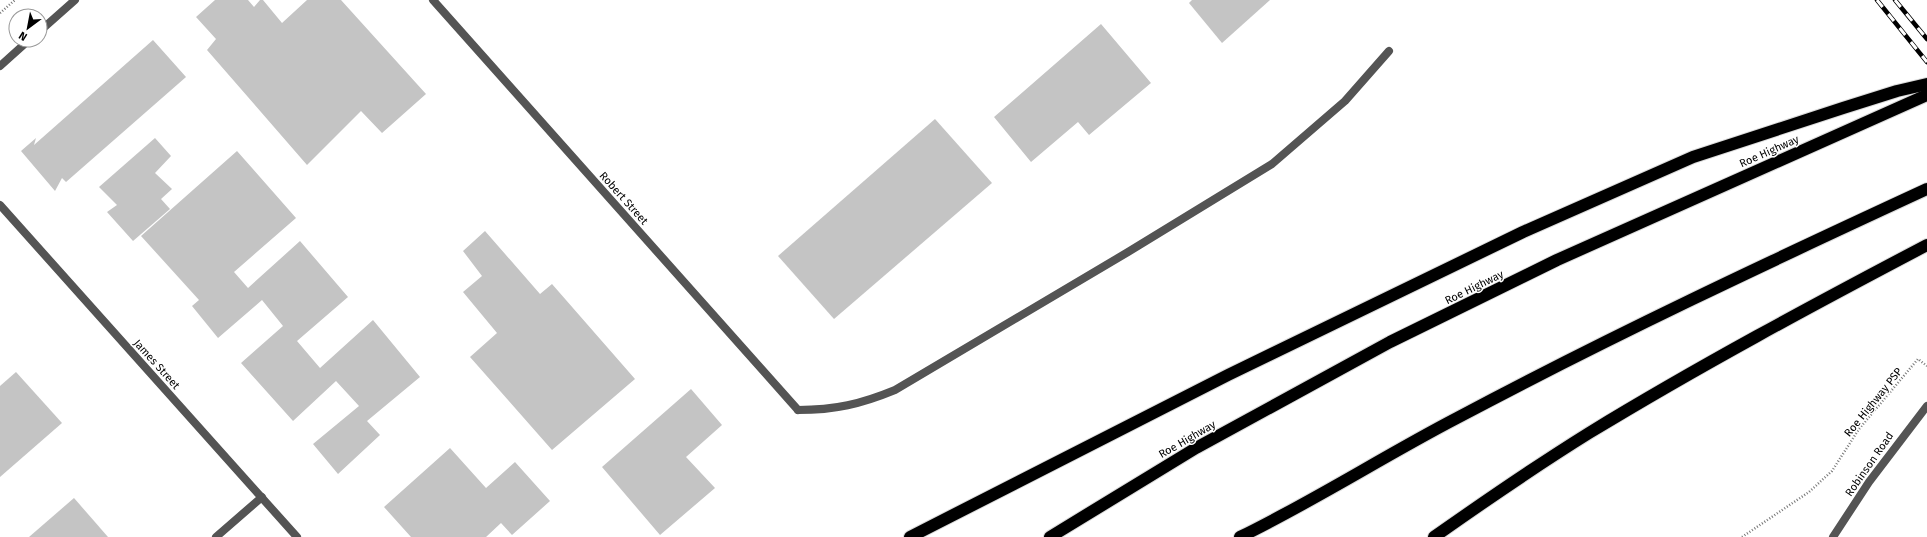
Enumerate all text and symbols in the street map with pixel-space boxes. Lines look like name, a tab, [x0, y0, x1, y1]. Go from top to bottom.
north arrow	[8, 8, 48, 48]
text: N	[16, 29, 30, 44]
street label: Roe Highway	[1738, 132, 1801, 170]
street label: Robert Street	[597, 169, 651, 227]
street label: Roe Highway	[1443, 267, 1506, 307]
street label: James Street	[131, 337, 182, 392]
street label: Roe Highway PSP	[1842, 365, 1906, 439]
street label: Roe Highway	[1156, 418, 1219, 461]
street label: Robinson Road	[1842, 430, 1896, 499]

